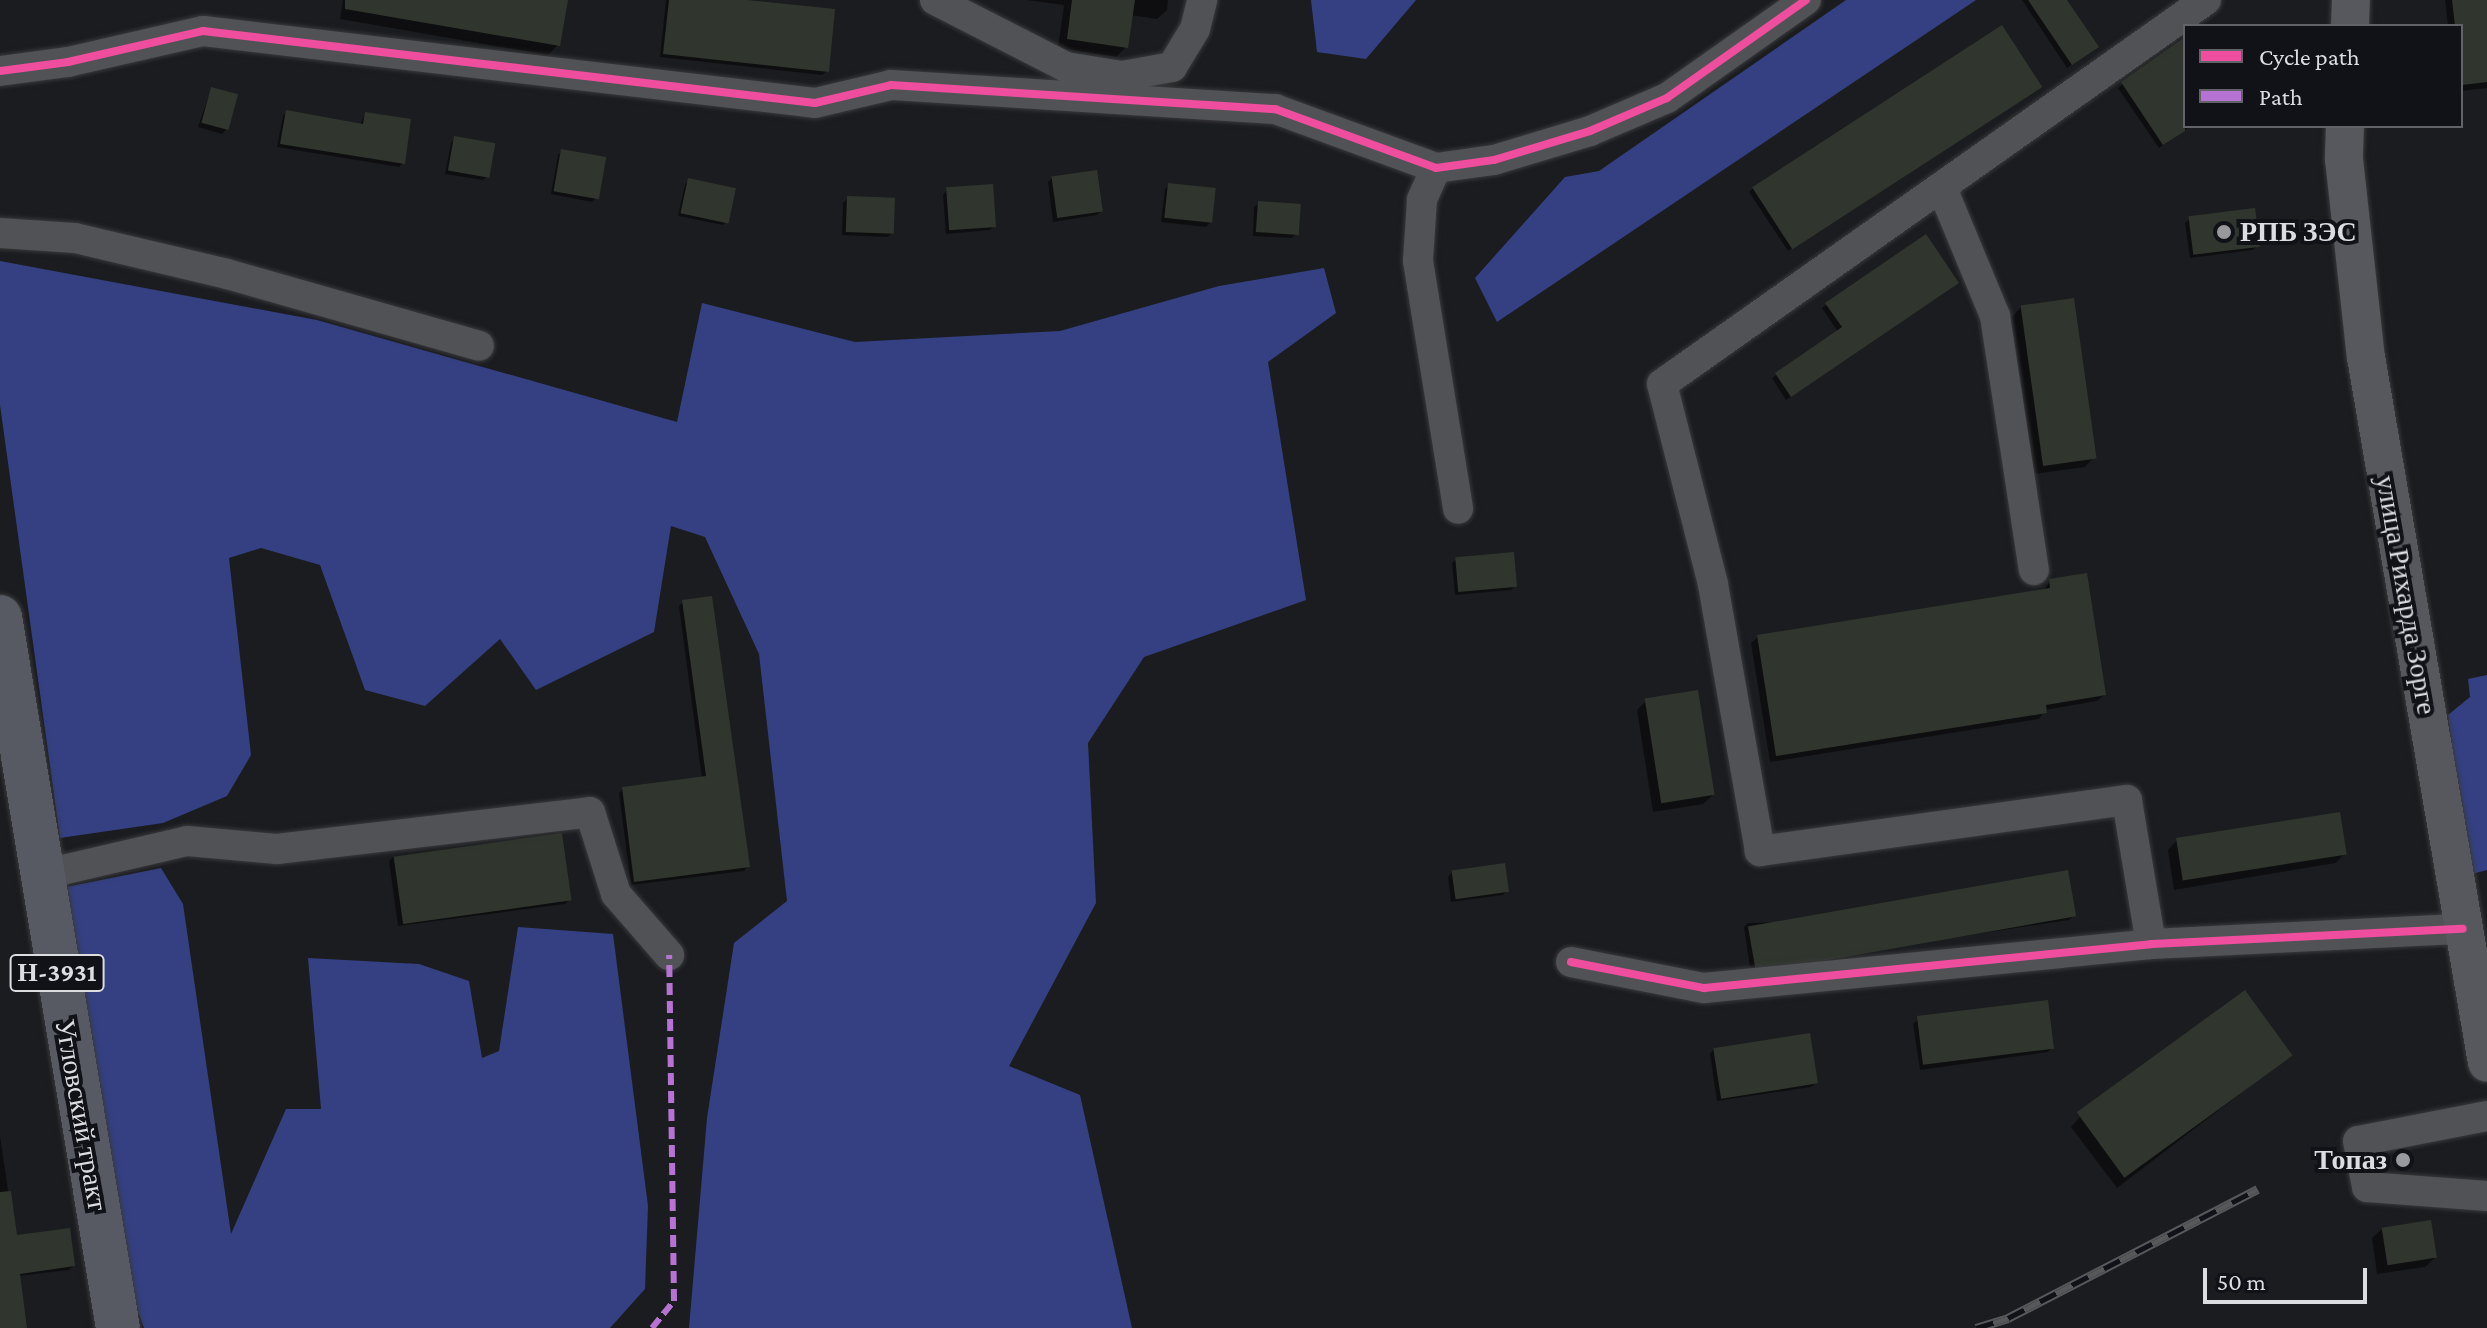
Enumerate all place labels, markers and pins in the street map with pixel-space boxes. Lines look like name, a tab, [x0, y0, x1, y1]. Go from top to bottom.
place label: РПБ ЗЭС	[2240, 215, 2357, 249]
marker: РПБ ЗЭС	[2215, 223, 2233, 241]
place label: Топаз	[2314, 1143, 2387, 1177]
marker: Топаз	[2394, 1151, 2412, 1169]

